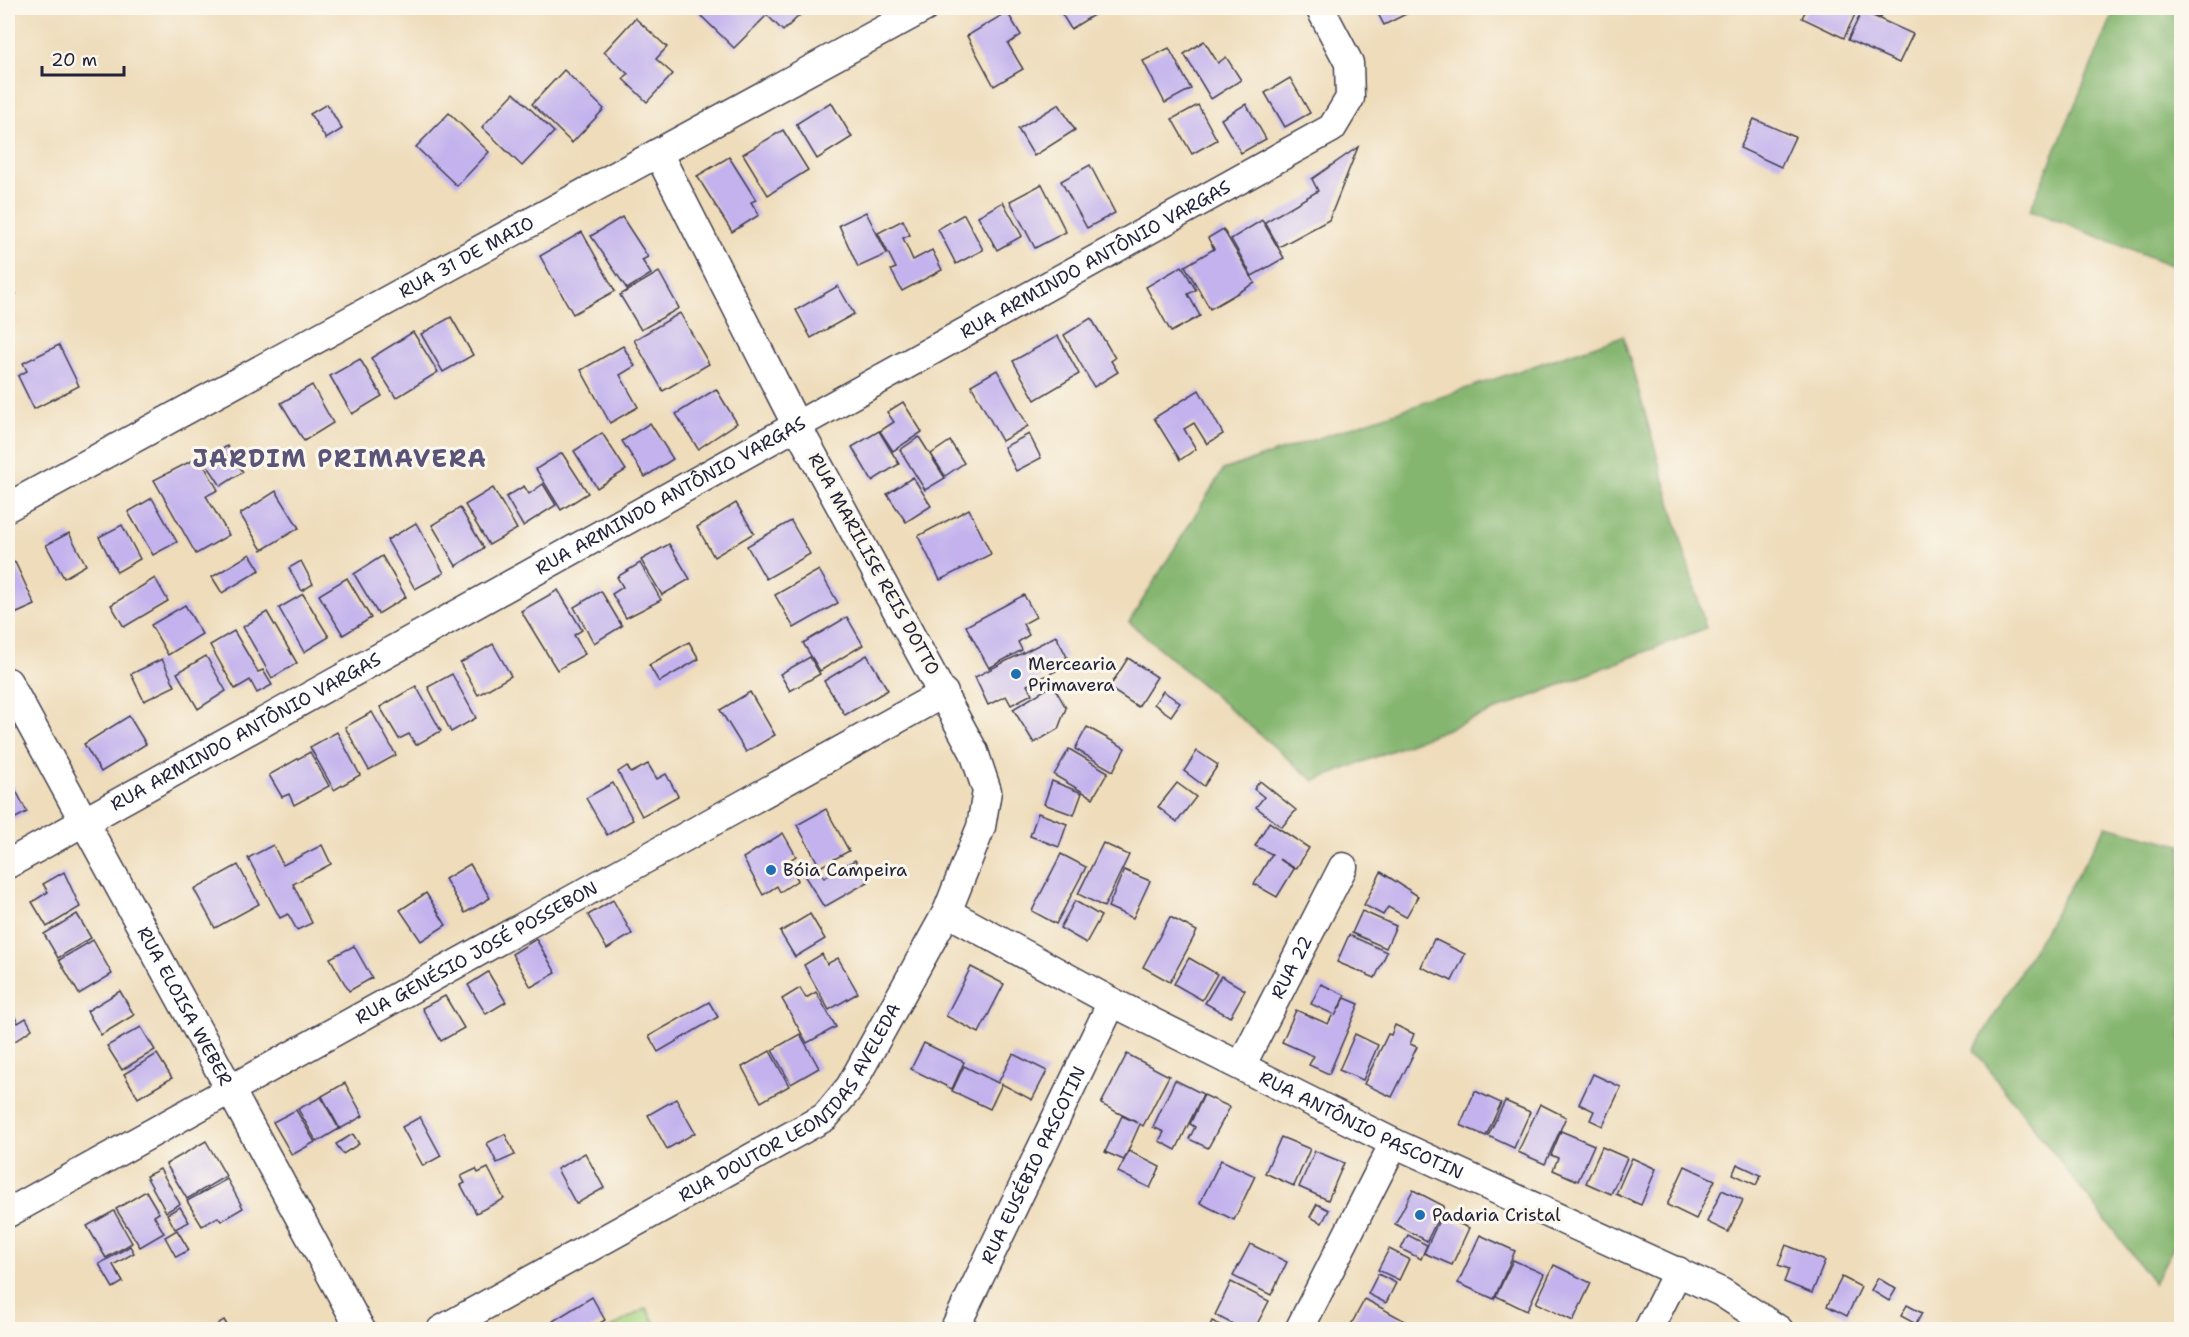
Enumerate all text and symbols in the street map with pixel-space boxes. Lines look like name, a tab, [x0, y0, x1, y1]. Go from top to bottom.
scale bar	[42, 39, 124, 77]
text: 20 m	[51, 48, 97, 72]
street label: RUA ARMINDO ANTÔNIO VARGAS	[956, 175, 1235, 344]
street label: RUA 31 DE MAIO	[395, 211, 538, 304]
street label: RUA ARMINDO ANTÔNIO VARGAS	[531, 411, 810, 580]
district label: JARDIM PRIMAVERA	[192, 443, 488, 475]
street label: RUA MARILISE REIS DOTTO	[803, 449, 945, 679]
street label: RUA ARMINDO ANTÔNIO VARGAS	[106, 647, 385, 817]
place label: Mercearia Primavera	[1028, 652, 1116, 697]
marker: Mercearia Primavera	[1009, 667, 1023, 681]
place label: Bóia Campeira	[783, 858, 907, 882]
marker: Bóia Campeira	[764, 863, 778, 877]
street label: RUA GENÉSIO JOSÉ POSSEBON	[351, 876, 602, 1030]
street label: RUA ELOISA WEBER	[131, 922, 238, 1090]
street label: RUA 22	[1265, 931, 1318, 1003]
street label: RUA DOUTOR LEONIDAS AVELEDA	[674, 999, 906, 1208]
street label: RUA EUSÉBIO PASCOTIN	[976, 1062, 1091, 1268]
street label: RUA ANTÔNIO PASCOTIN	[1255, 1065, 1467, 1185]
place label: Padaria Cristal	[1432, 1203, 1561, 1227]
marker: Padaria Cristal	[1413, 1208, 1427, 1222]

